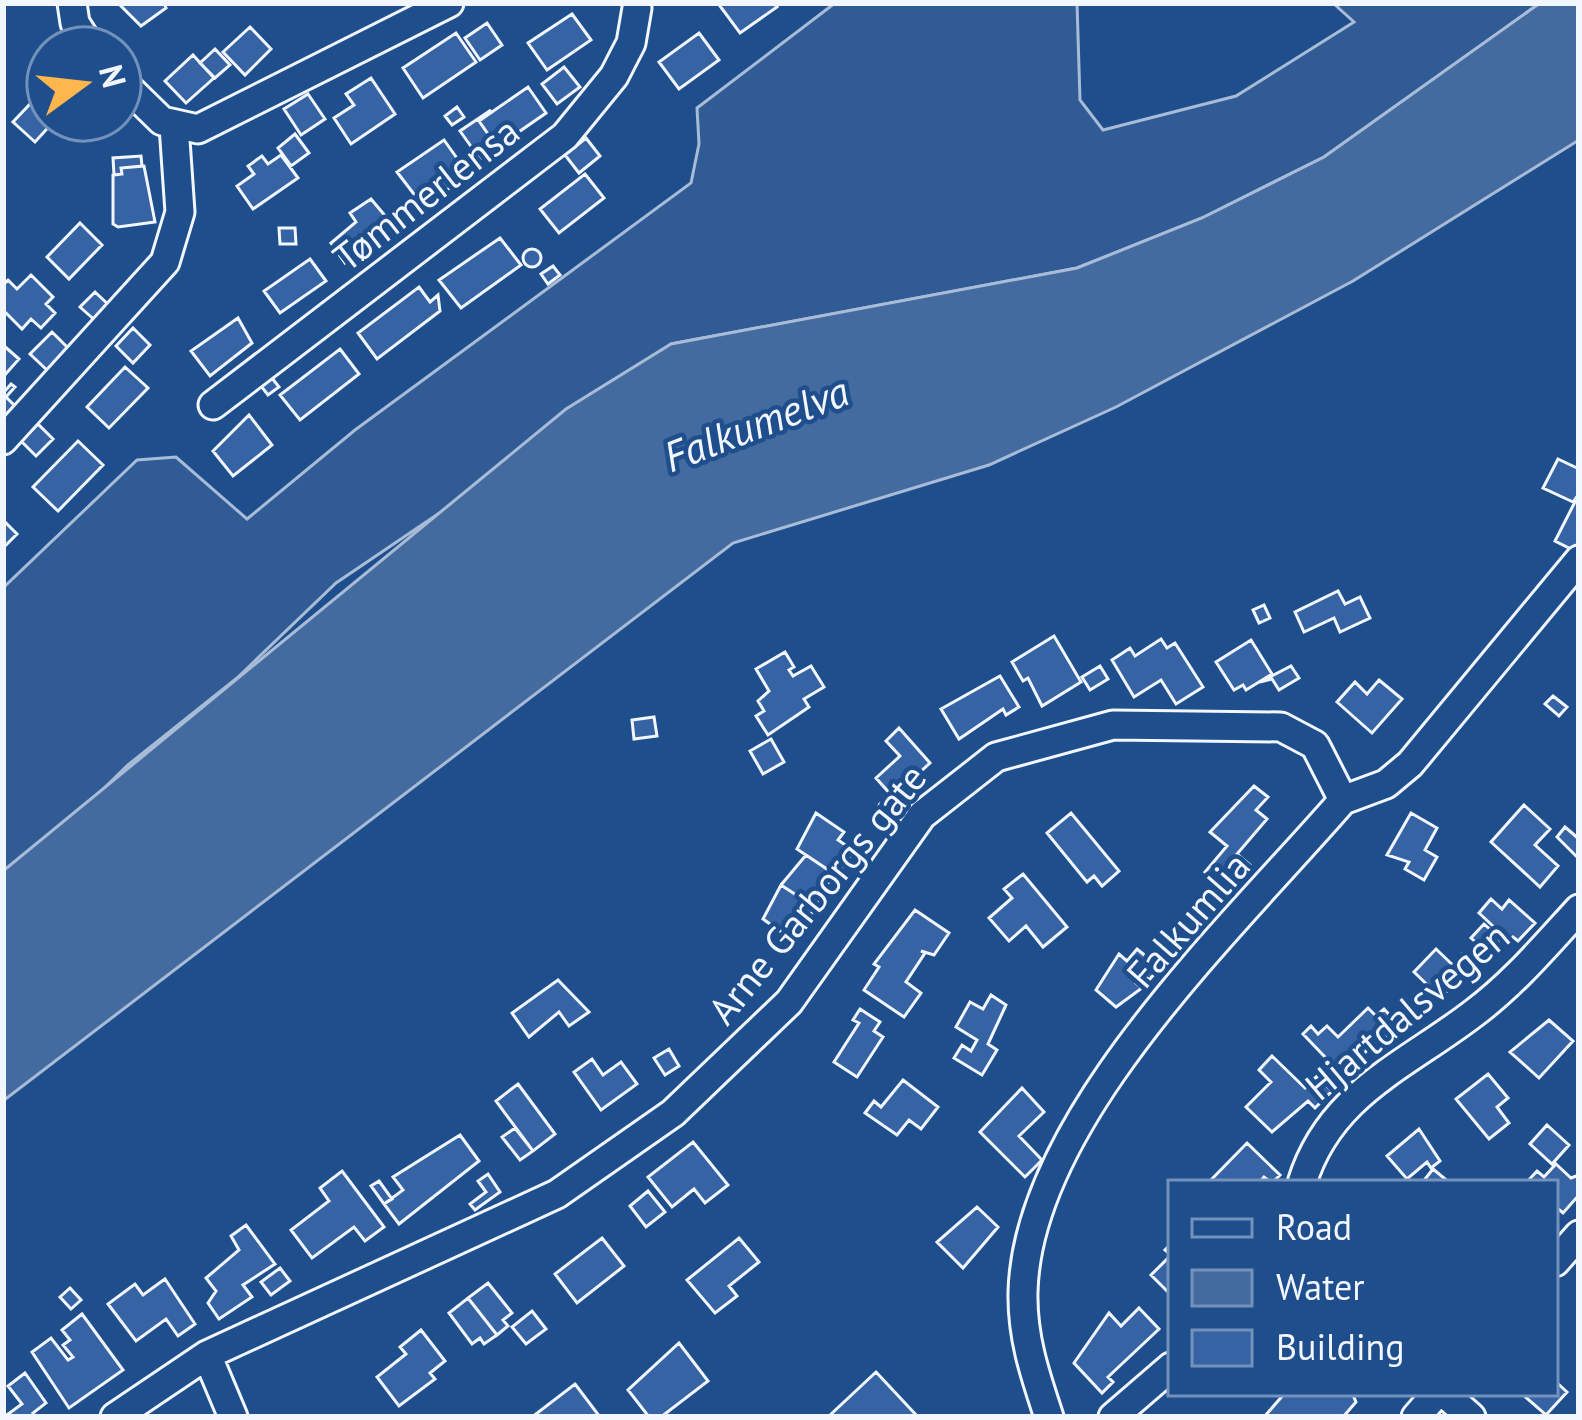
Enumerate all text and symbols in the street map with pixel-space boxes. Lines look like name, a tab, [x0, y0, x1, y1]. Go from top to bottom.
north arrow	[24, 24, 144, 144]
text: N	[90, 60, 137, 92]
street label: Tømmerlensa	[322, 105, 529, 282]
water label: Falkumelva	[655, 363, 857, 484]
street label: Arne Garborgs gate	[696, 753, 937, 1034]
street label: Falkumlia	[1115, 841, 1260, 998]
street label: Hjartdalsvegen	[1294, 910, 1519, 1111]
legend	[1168, 1180, 1558, 1396]
text: Road	[1276, 1203, 1352, 1250]
text: Water	[1276, 1263, 1365, 1310]
text: Building	[1276, 1323, 1405, 1370]

